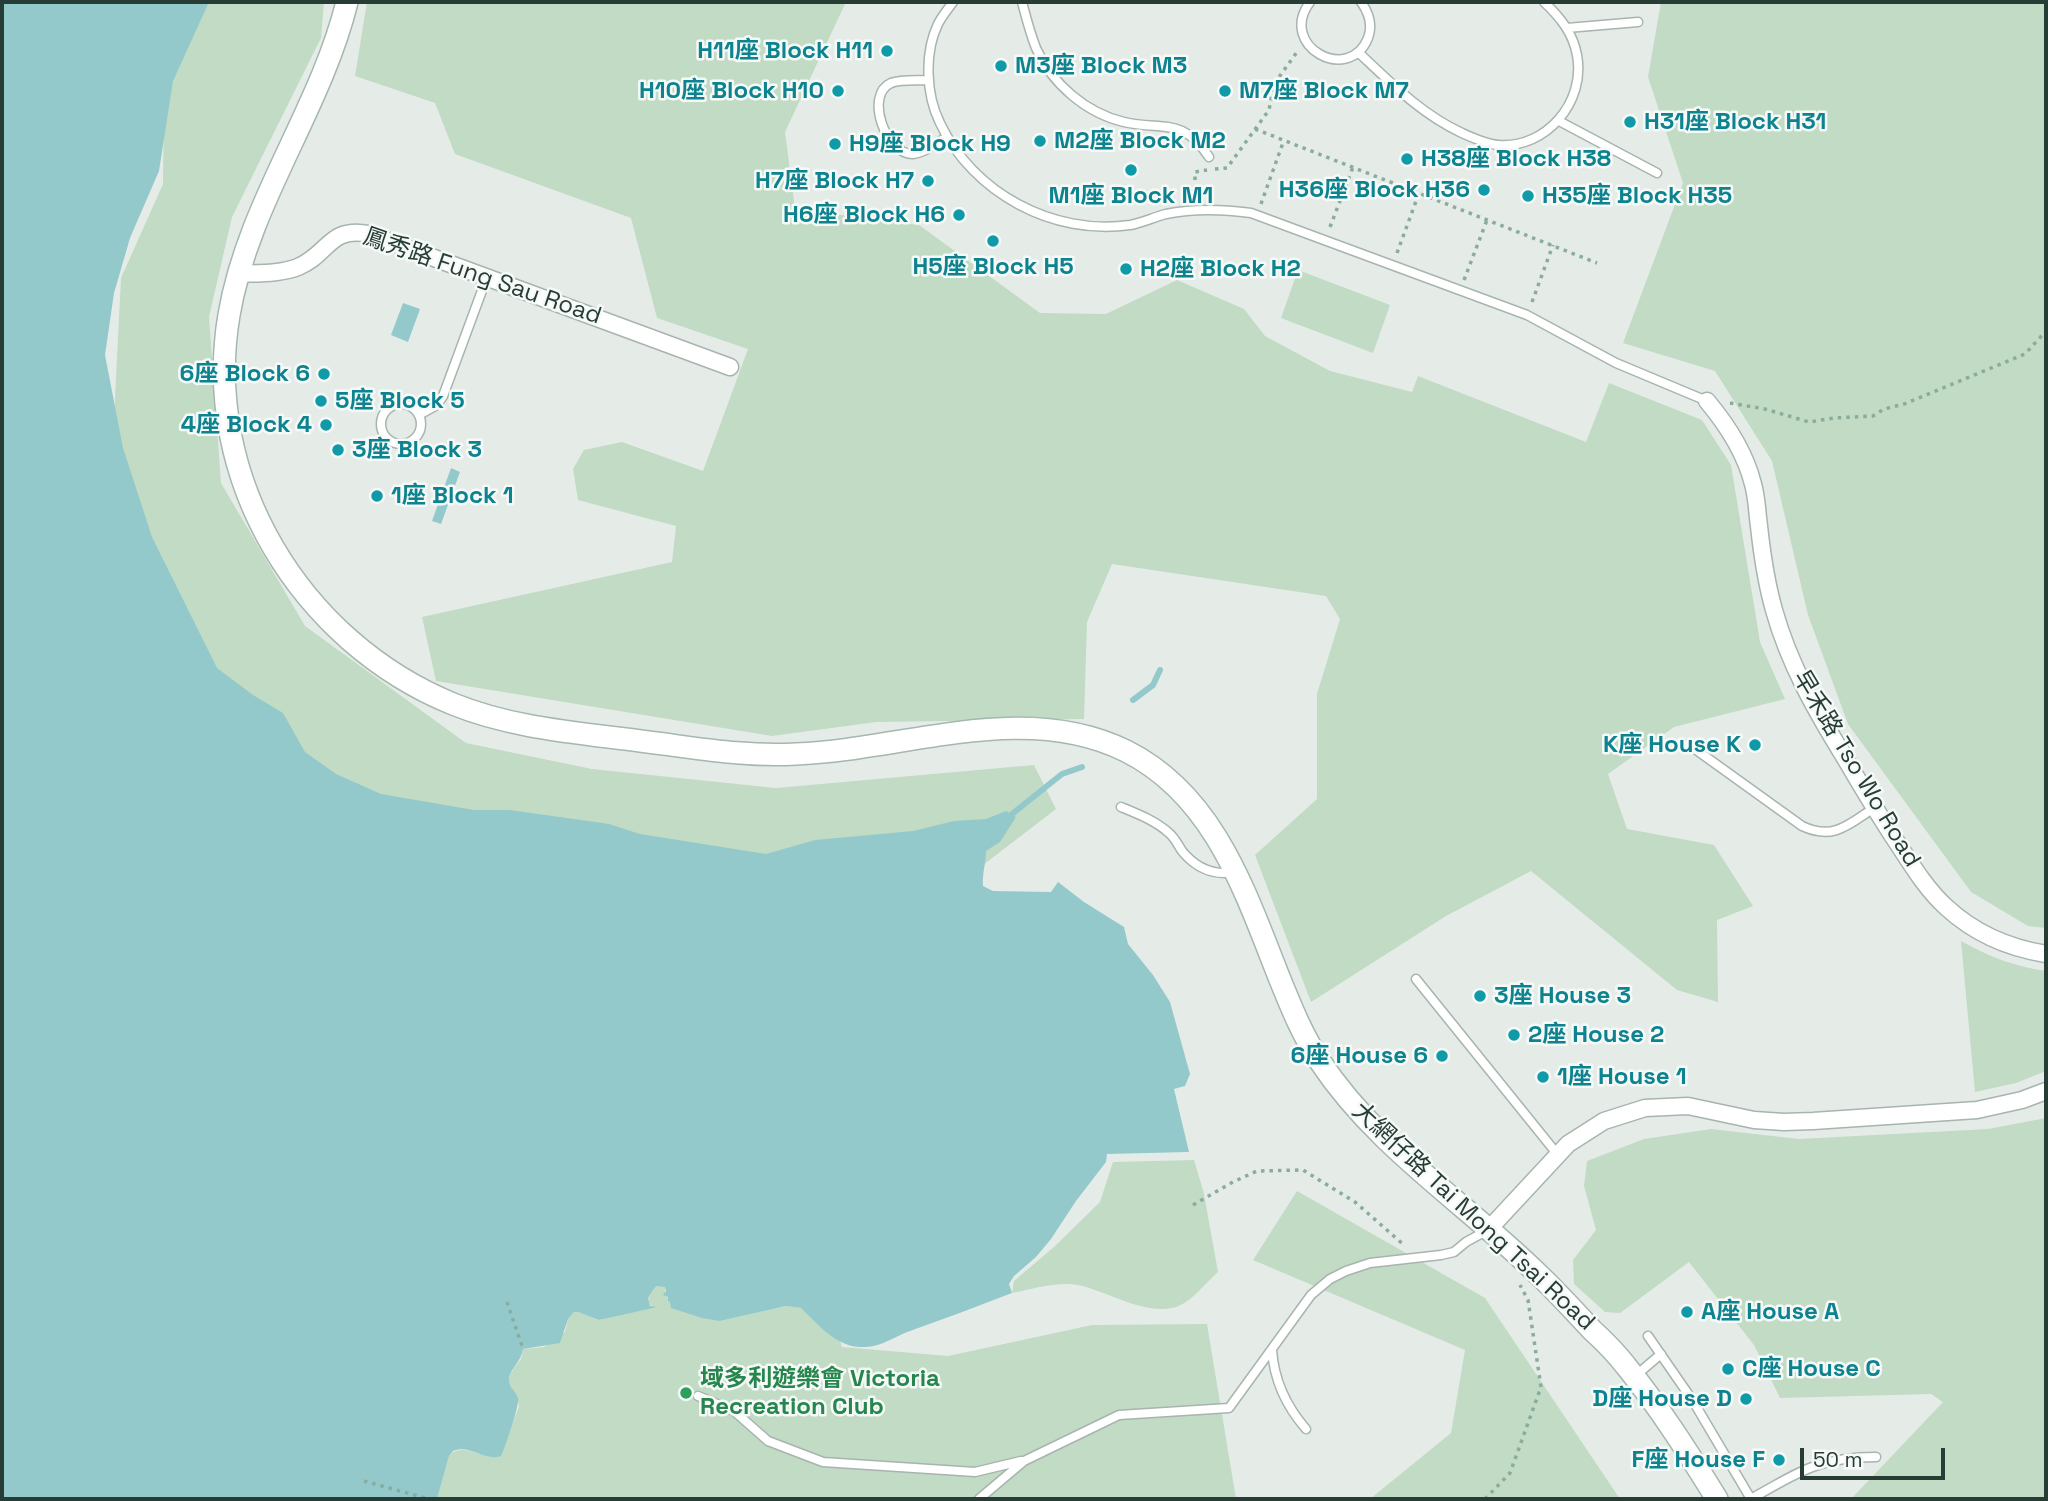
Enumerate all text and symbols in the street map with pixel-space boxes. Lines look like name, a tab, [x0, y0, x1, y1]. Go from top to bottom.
place label: H11座 Block H11	[697, 37, 873, 65]
marker: H11座 Block H11	[879, 43, 895, 59]
place label: M3座 Block M3	[1015, 52, 1187, 80]
marker: M3座 Block M3	[993, 58, 1009, 74]
place label: H10座 Block H10	[639, 77, 824, 105]
place label: M7座 Block M7	[1239, 77, 1409, 105]
marker: H10座 Block H10	[830, 83, 846, 99]
marker: M7座 Block M7	[1217, 83, 1233, 99]
place label: H31座 Block H31	[1644, 108, 1826, 136]
marker: H31座 Block H31	[1622, 114, 1638, 130]
place label: M2座 Block M2	[1054, 127, 1226, 155]
place label: H9座 Block H9	[849, 130, 1011, 158]
marker: M2座 Block M2	[1032, 133, 1048, 149]
marker: H9座 Block H9	[827, 136, 843, 152]
place label: H38座 Block H38	[1421, 145, 1611, 173]
marker: H38座 Block H38	[1399, 151, 1415, 167]
marker: M1座 Block M1	[1123, 162, 1139, 178]
place label: H7座 Block H7	[755, 167, 914, 195]
marker: H7座 Block H7	[920, 173, 936, 189]
place label: H36座 Block H36	[1279, 176, 1470, 204]
place label: M1座 Block M1	[1049, 182, 1213, 210]
marker: H36座 Block H36	[1476, 182, 1492, 198]
place label: H35座 Block H35	[1542, 182, 1732, 210]
marker: H35座 Block H35	[1520, 188, 1536, 204]
place label: H6座 Block H6	[783, 201, 945, 229]
marker: H6座 Block H6	[951, 207, 967, 223]
street label: 鳳秀路 Fung Sau Road	[359, 223, 605, 331]
marker: H5座 Block H5	[985, 233, 1001, 249]
place label: H5座 Block H5	[912, 253, 1074, 281]
place label: H2座 Block H2	[1140, 255, 1301, 283]
marker: H2座 Block H2	[1118, 261, 1134, 277]
place label: 6座 Block 6	[180, 360, 310, 388]
marker: 6座 Block 6	[316, 366, 332, 382]
place label: 5座 Block 5	[335, 387, 465, 415]
marker: 5座 Block 5	[313, 393, 329, 409]
place label: 4座 Block 4	[181, 411, 312, 439]
marker: 4座 Block 4	[318, 417, 334, 433]
place label: 3座 Block 3	[352, 436, 482, 464]
marker: 3座 Block 3	[330, 442, 346, 458]
place label: 1座 Block 1	[391, 482, 513, 510]
marker: 1座 Block 1	[369, 488, 385, 504]
street label: 早禾路 Tso Wo Road	[1786, 665, 1926, 873]
place label: K座 House K	[1603, 731, 1741, 759]
marker: K座 House K	[1747, 737, 1763, 753]
place label: 3座 House 3	[1494, 982, 1631, 1010]
marker: 3座 House 3	[1472, 988, 1488, 1004]
place label: 2座 House 2	[1528, 1021, 1664, 1049]
marker: 2座 House 2	[1506, 1027, 1522, 1043]
place label: 6座 House 6	[1291, 1042, 1428, 1070]
marker: 6座 House 6	[1434, 1048, 1450, 1064]
place label: 1座 House 1	[1557, 1063, 1687, 1091]
marker: 1座 House 1	[1535, 1069, 1551, 1085]
street label: 大網仔路 Tai Mong Tsai Road	[1346, 1097, 1600, 1337]
place label: A座 House A	[1701, 1298, 1839, 1326]
marker: A座 House A	[1679, 1304, 1695, 1320]
place label: C座 House C	[1742, 1355, 1881, 1383]
marker: C座 House C	[1720, 1361, 1736, 1377]
place label: 域多利遊樂會 Victoria Recreation Club	[700, 1365, 940, 1421]
marker: 域多利遊樂會 Victoria Recreation Club	[678, 1385, 694, 1401]
place label: D座 House D	[1592, 1385, 1732, 1413]
marker: D座 House D	[1738, 1391, 1754, 1407]
scale bar	[1803, 1434, 1948, 1478]
place label: F座 House F	[1632, 1446, 1765, 1474]
text: 50 m	[1813, 1446, 1863, 1473]
marker: F座 House F	[1771, 1452, 1787, 1468]

